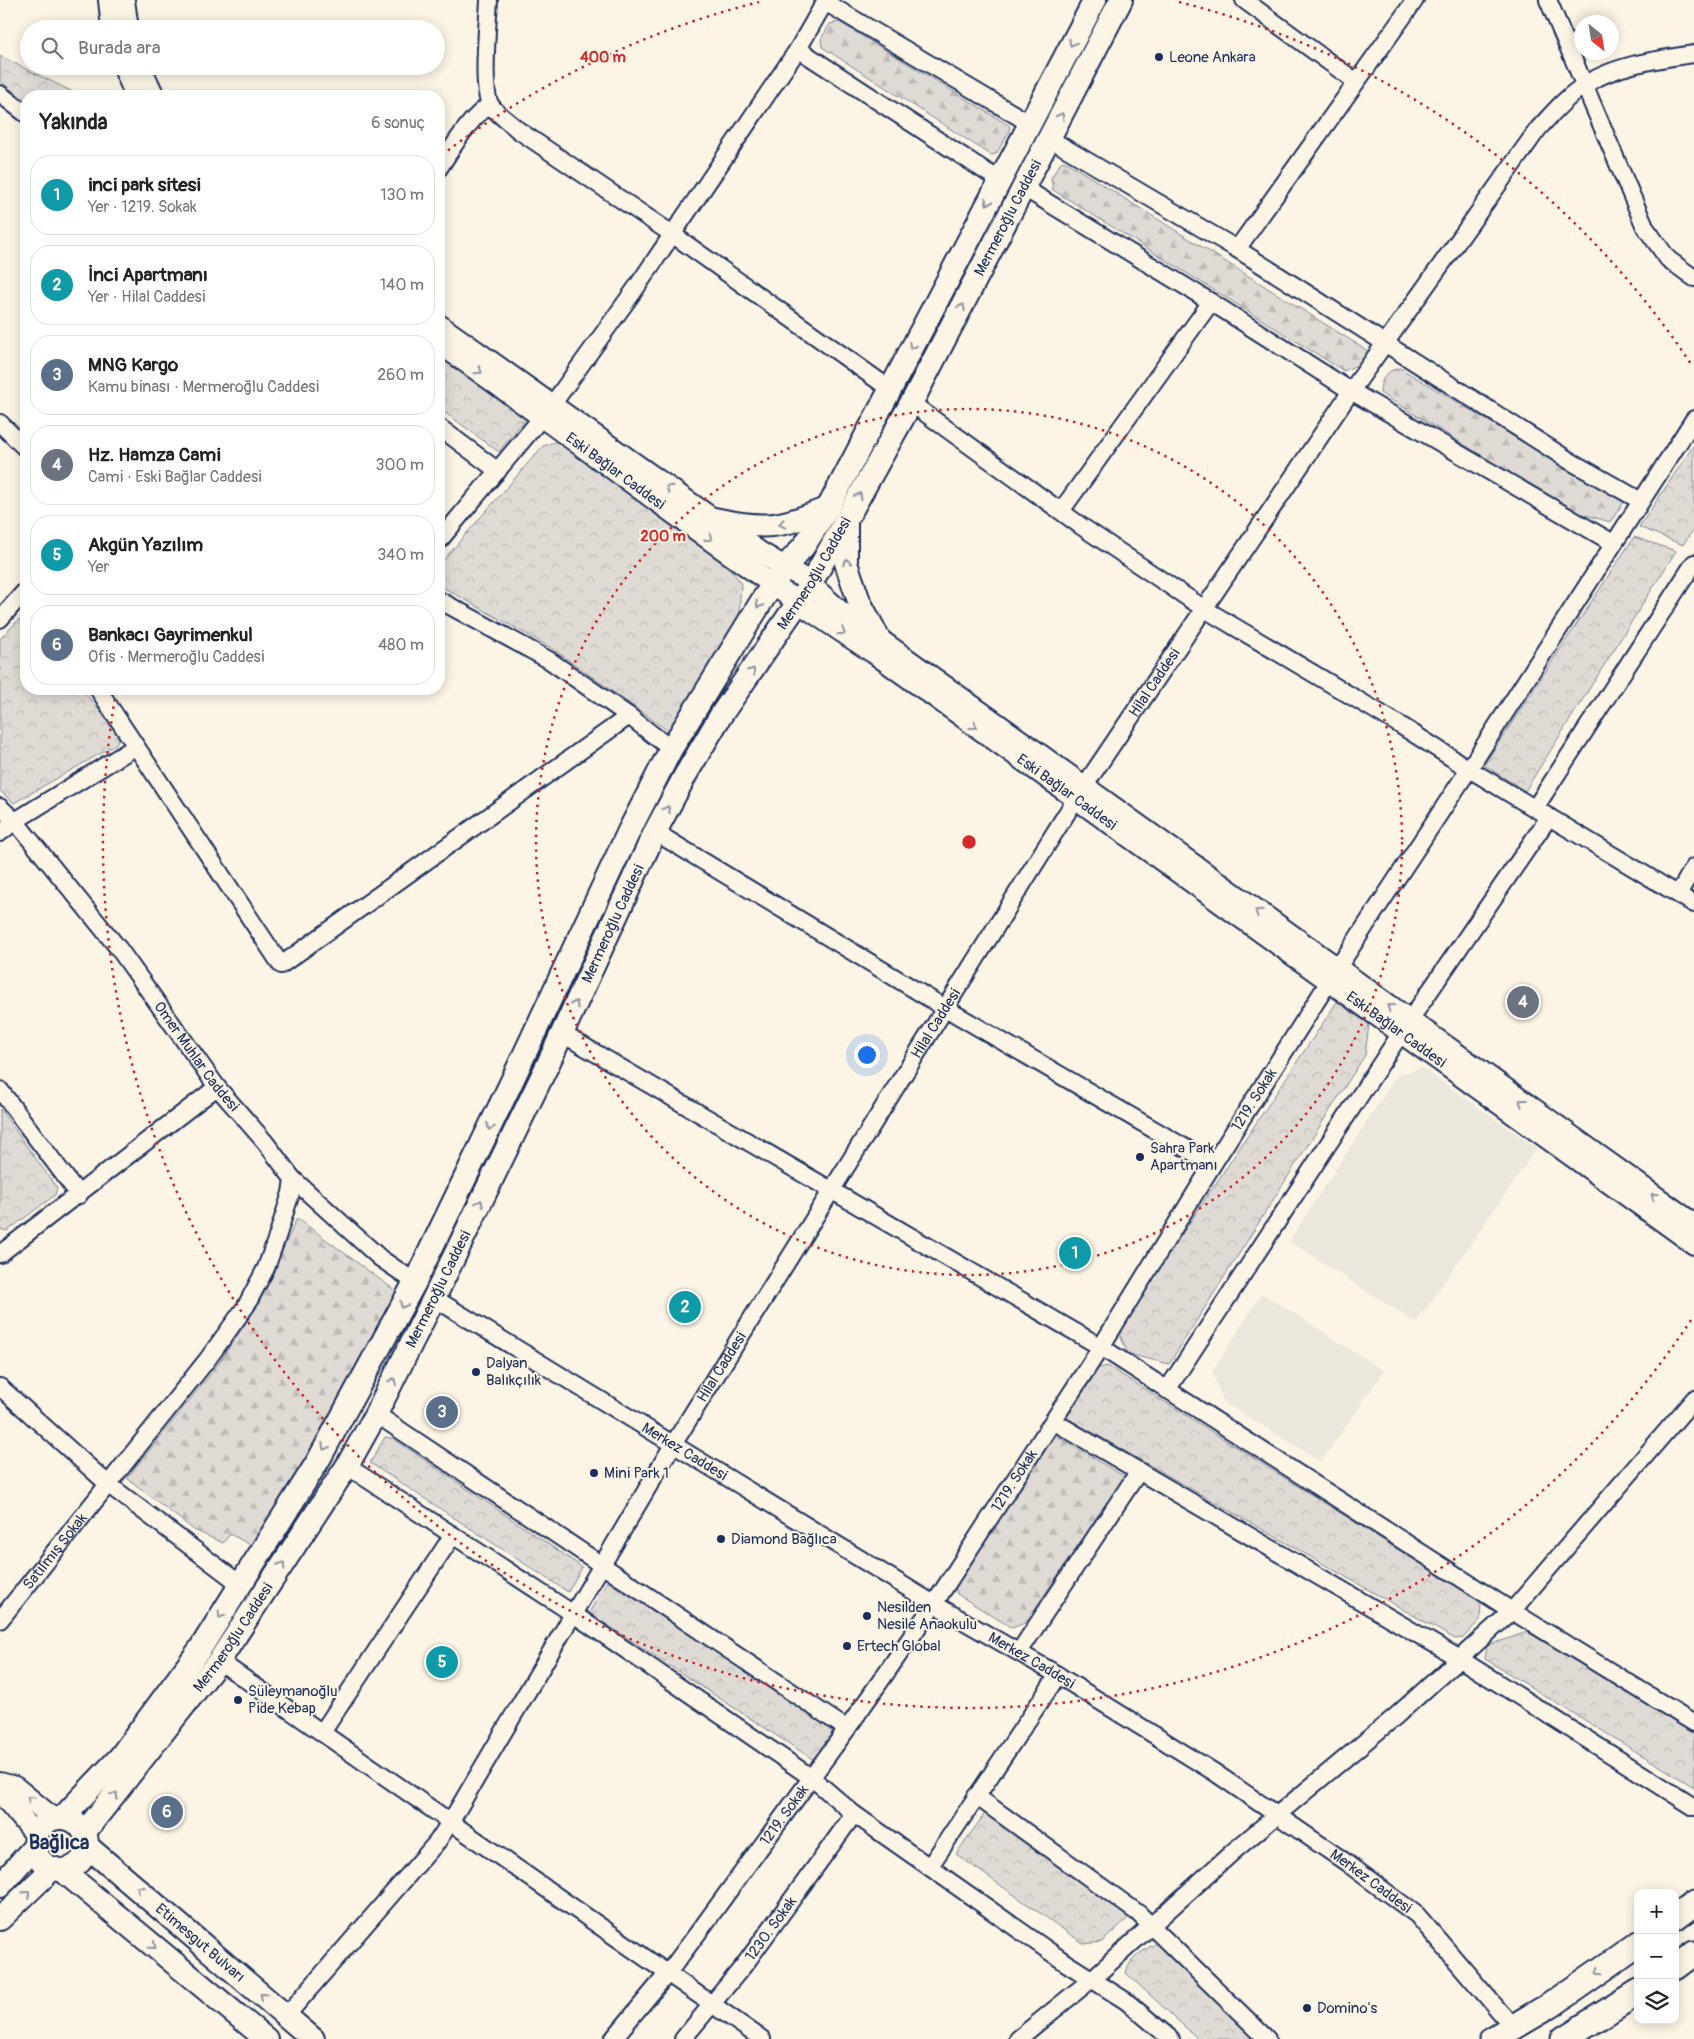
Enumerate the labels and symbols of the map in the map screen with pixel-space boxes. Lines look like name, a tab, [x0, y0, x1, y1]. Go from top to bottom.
north arrow	[1574, 15, 1619, 60]
one-way arrow	[1068, 38, 1078, 47]
text: 400 m	[580, 48, 626, 67]
place label: Leone Ankara	[1169, 48, 1256, 67]
marker: Leone Ankara	[1153, 51, 1165, 63]
one-way arrow	[1055, 113, 1065, 122]
street label: Mermeroğlu Caddesi	[970, 157, 1046, 279]
one-way arrow	[984, 197, 994, 206]
one-way arrow	[956, 303, 966, 312]
one-way arrow	[908, 341, 918, 350]
one-way arrow	[473, 365, 482, 374]
street label: Eski Bağlar Caddesi	[562, 429, 669, 514]
one-way arrow	[665, 485, 675, 494]
one-way arrow	[853, 492, 863, 501]
street label: Mermeroğlu Caddesi	[773, 514, 856, 634]
one-way arrow	[778, 518, 787, 529]
text: 200 m	[640, 527, 686, 546]
one-way arrow	[703, 532, 713, 541]
one-way arrow	[843, 558, 853, 567]
one-way arrow	[755, 600, 765, 609]
one-way arrow	[836, 626, 845, 636]
street label: Hilal Caddesi	[1125, 645, 1185, 721]
one-way arrow	[746, 667, 755, 677]
one-way arrow	[968, 721, 977, 729]
street label: Eski Bağlar Caddesi	[1013, 750, 1120, 835]
one-way arrow	[661, 806, 671, 815]
centre of rings	[960, 833, 978, 851]
street label: Mermeroğlu Caddesi	[578, 862, 649, 986]
one-way arrow	[1254, 909, 1264, 918]
pin: 4	[1507, 983, 1539, 1021]
street label: Hilal Caddesi	[907, 985, 965, 1062]
street label: Eski Bağlar Caddesi	[1342, 987, 1450, 1072]
street label: Omer Muhlar Caddesi	[149, 998, 243, 1116]
one-way arrow	[569, 1000, 579, 1009]
one-way arrow	[1386, 1004, 1396, 1013]
your location	[854, 1042, 880, 1068]
street label: 1219. Sokak	[1227, 1064, 1282, 1135]
one-way arrow	[1519, 1099, 1528, 1107]
one-way arrow	[486, 1122, 496, 1131]
place label: Sahra Park Apartmanı	[1150, 1139, 1218, 1175]
marker: Sahra Park Apartmanı	[1134, 1151, 1146, 1163]
one-way arrow	[1650, 1193, 1660, 1202]
one-way arrow	[474, 1199, 484, 1208]
street label: Mermeroğlu Caddesi	[402, 1227, 475, 1351]
pin: 1	[1059, 1234, 1091, 1272]
pin: 2	[669, 1288, 701, 1326]
one-way arrow	[399, 1299, 409, 1308]
street label: Hilal Caddesi	[693, 1329, 751, 1406]
place label: Dalyan Balıkçılık	[486, 1354, 542, 1390]
marker: Dalyan Balıkçılık	[470, 1366, 482, 1378]
one-way arrow	[386, 1377, 396, 1386]
pin: 3	[426, 1393, 458, 1431]
street label: Merkez Caddesi	[638, 1418, 731, 1485]
one-way arrow	[321, 1442, 331, 1451]
street label: 1219. Sokak	[987, 1445, 1042, 1516]
place label: Mini Park 1	[604, 1464, 669, 1483]
marker: Mini Park 1	[588, 1467, 600, 1479]
street label: Satılmış Sokak	[19, 1509, 92, 1594]
place label: Diamond Bağlıca	[731, 1530, 837, 1549]
marker: Diamond Bağlıca	[715, 1533, 727, 1545]
one-way arrow	[276, 1561, 285, 1570]
street label: Mermeroğlu Caddesi	[189, 1580, 278, 1696]
place label: Nesilden Nesile Anaokulu	[877, 1598, 977, 1634]
one-way arrow	[217, 1609, 227, 1618]
marker: Nesilden Nesile Anaokulu	[861, 1610, 873, 1622]
street label: Merkez Caddesi	[985, 1628, 1078, 1693]
place label: Ertech Global	[857, 1637, 941, 1656]
marker: Ertech Global	[841, 1640, 853, 1652]
pin: 5	[426, 1643, 458, 1681]
place label: Süleymanoğlu Pide Kebap	[248, 1682, 338, 1718]
marker: Süleymanoğlu Pide Kebap	[232, 1694, 244, 1706]
street label: 1219. Sokak	[756, 1781, 814, 1849]
one-way arrow	[109, 1792, 117, 1801]
pin: 6	[151, 1793, 183, 1831]
one-way arrow	[26, 1796, 35, 1805]
district label: Bağlıca	[29, 1830, 89, 1855]
street label: Merkez Caddesi	[1326, 1845, 1415, 1918]
one-way arrow	[136, 1886, 145, 1895]
one-way arrow	[21, 1891, 30, 1900]
street label: 1230. Sokak	[741, 1892, 801, 1965]
street label: Etimesgut Bulvarı	[151, 1900, 249, 1987]
one-way arrow	[147, 1940, 156, 1949]
one-way arrow	[1594, 1966, 1604, 1975]
one-way arrow	[259, 1992, 268, 2001]
place label: Domino's	[1317, 1999, 1378, 2018]
marker: Domino's	[1301, 2002, 1313, 2014]

